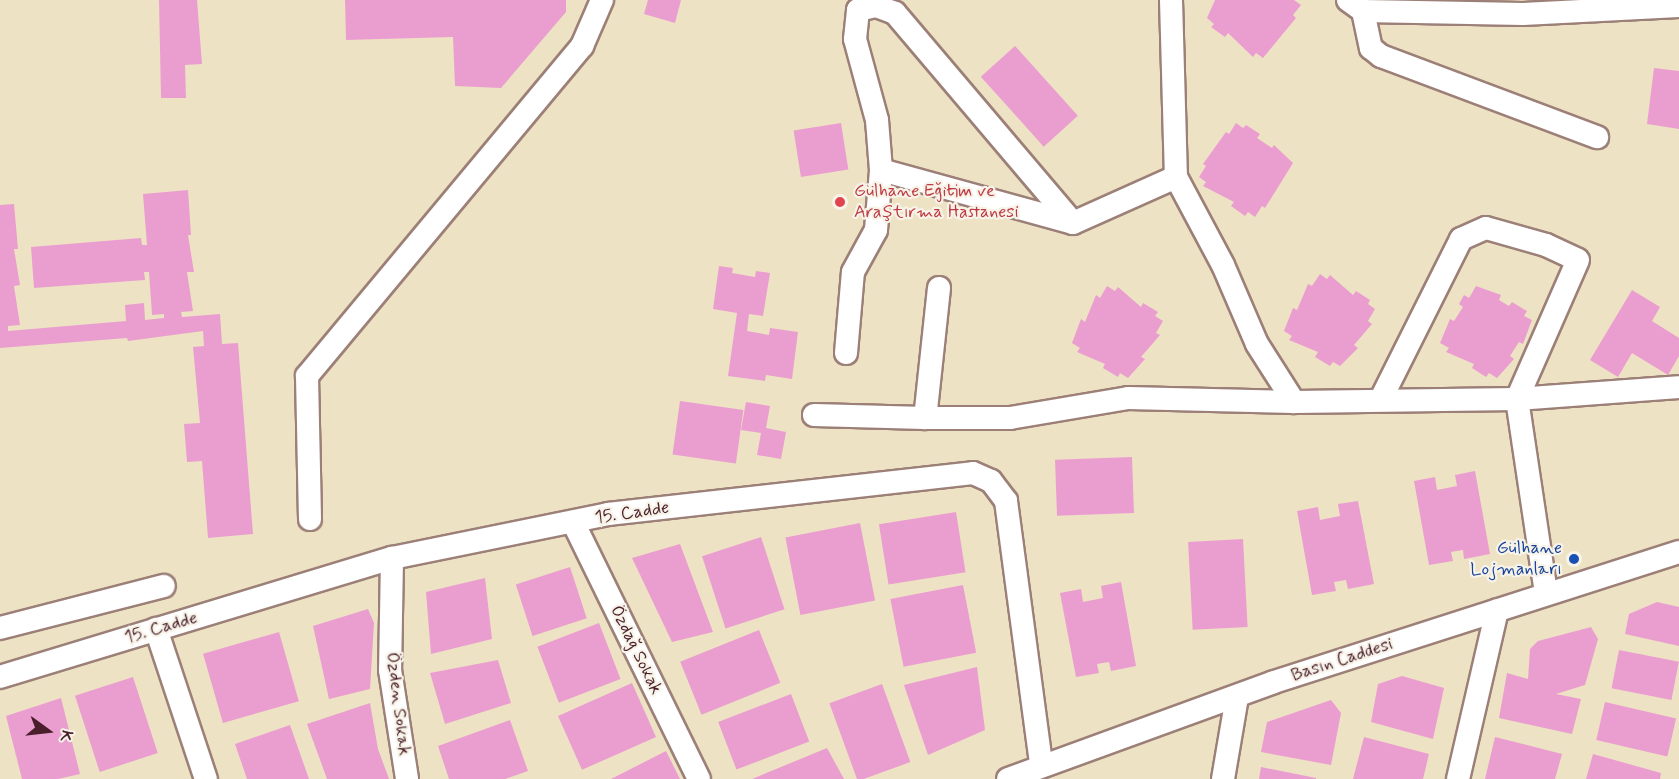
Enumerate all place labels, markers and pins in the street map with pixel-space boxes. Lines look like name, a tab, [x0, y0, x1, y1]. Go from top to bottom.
place label: Gülhane Eğitim ve Araştırma Hastanesi	[854, 181, 1019, 224]
marker: Gülhane Eğitim ve Araştırma Hastanesi	[831, 193, 849, 211]
place label: Gülhane Lojmanları	[1470, 538, 1562, 580]
marker: Gülhane Lojmanları	[1567, 552, 1581, 566]

